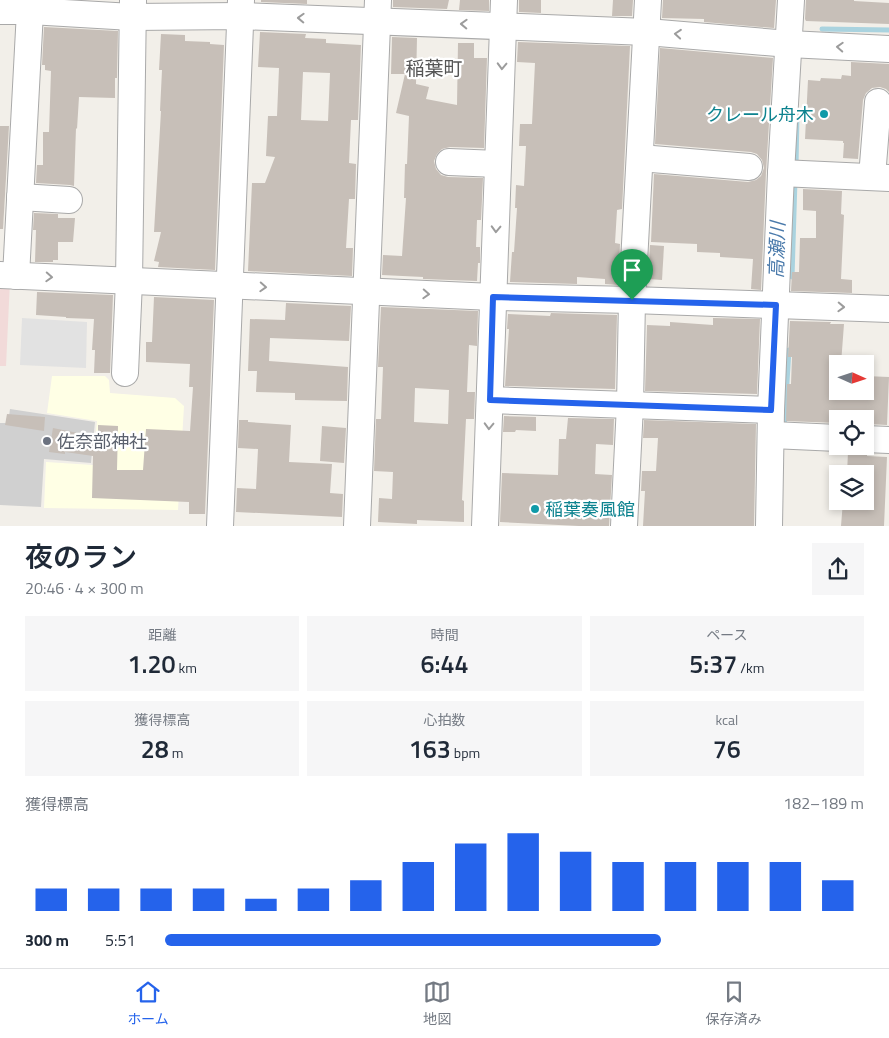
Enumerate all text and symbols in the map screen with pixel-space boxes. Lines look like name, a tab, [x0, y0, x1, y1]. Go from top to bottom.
one-way arrow	[297, 13, 304, 23]
one-way arrow	[459, 19, 467, 30]
one-way arrow	[674, 29, 682, 40]
one-way arrow	[836, 41, 844, 52]
district label: 稲葉町	[405, 53, 463, 82]
one-way arrow	[497, 62, 507, 70]
place label: クレール舟木	[706, 101, 814, 128]
marker: クレール舟木	[818, 108, 830, 120]
water label: 高瀬川	[761, 219, 792, 279]
one-way arrow	[490, 225, 501, 233]
pin	[611, 249, 653, 300]
icon: arrive	[618, 256, 646, 284]
one-way arrow	[45, 272, 53, 283]
one-way arrow	[260, 281, 268, 292]
one-way arrow	[422, 289, 430, 299]
one-way arrow	[838, 302, 846, 313]
north arrow	[829, 355, 874, 400]
map controls	[829, 355, 874, 510]
button: locate	[829, 410, 874, 455]
one-way arrow	[483, 422, 494, 430]
place label: 佐奈部神社	[57, 428, 147, 455]
marker: 佐奈部神社	[41, 435, 53, 447]
button: layers	[829, 465, 874, 510]
place label: 稲葉奏風館	[545, 496, 635, 523]
marker: 稲葉奏風館	[529, 503, 541, 515]
text: 夜のラン	[25, 535, 137, 578]
button: share	[812, 543, 864, 595]
text: 20:46 · 4 × 300 m	[25, 576, 144, 600]
text: 距離	[148, 624, 176, 645]
text: 時間	[430, 624, 458, 645]
text: ペース	[706, 624, 747, 645]
text: 1.20	[127, 645, 175, 683]
text: 6:44	[421, 645, 468, 683]
text: 5:37	[689, 645, 737, 683]
text: km	[175, 657, 197, 678]
text: /km	[737, 657, 764, 678]
text: 獲得標高	[134, 709, 190, 730]
text: 心拍数	[423, 709, 465, 730]
text: kcal	[715, 709, 738, 730]
text: 28	[141, 730, 169, 768]
text: 163	[409, 730, 451, 768]
text: 76	[713, 730, 741, 768]
text: m	[169, 742, 184, 763]
text: bpm	[451, 742, 480, 763]
text: 182–189 m	[783, 791, 864, 815]
text: 獲得標高	[25, 792, 89, 816]
text: 300 m	[25, 928, 69, 952]
text: 5:51	[105, 928, 135, 952]
tab: ホーム	[127, 978, 169, 1029]
tab: 地図	[423, 978, 451, 1029]
tab: 保存済み	[706, 978, 762, 1029]

